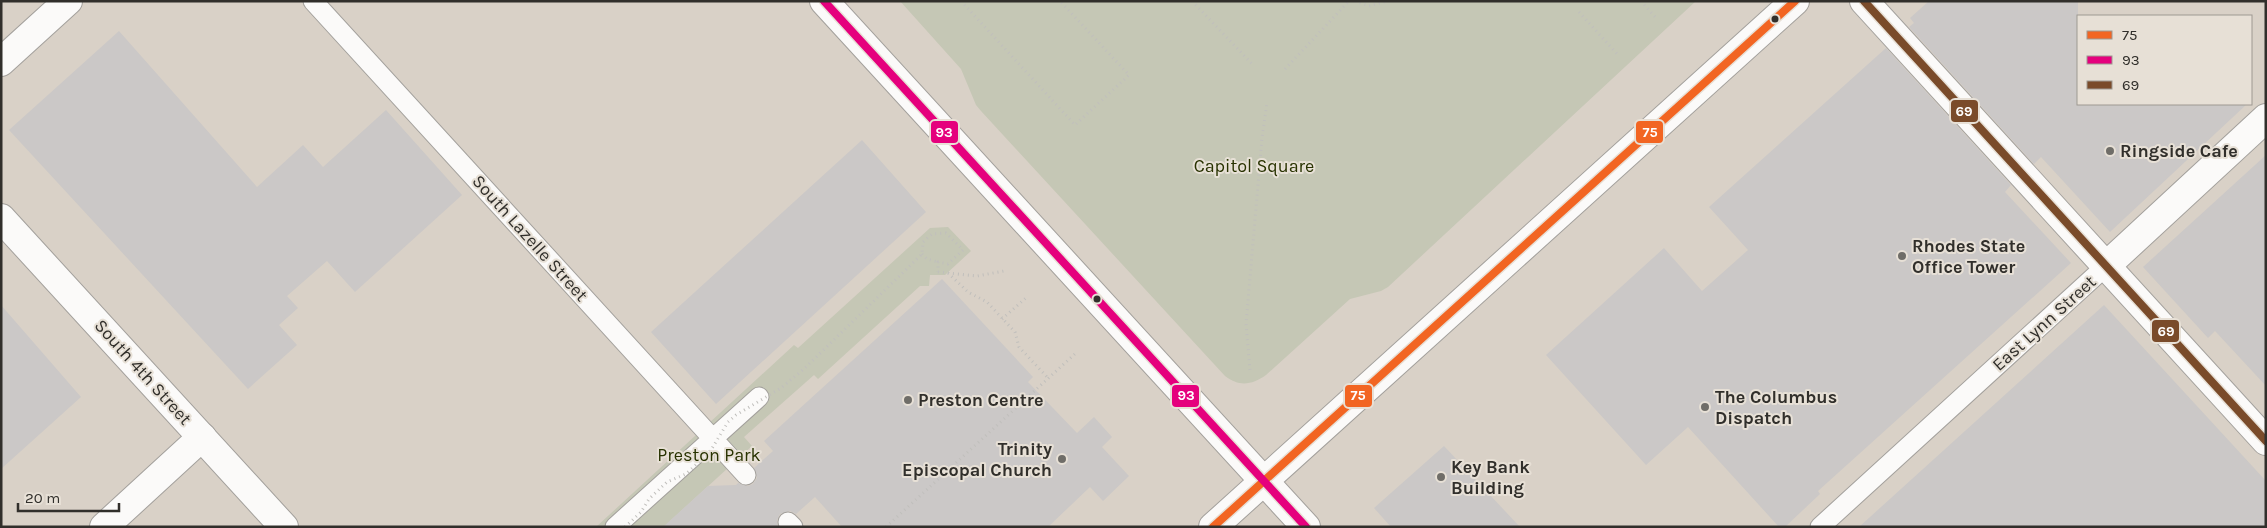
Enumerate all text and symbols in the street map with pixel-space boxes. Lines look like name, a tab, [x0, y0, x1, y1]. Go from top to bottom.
unlabelled marker	[1770, 14, 1780, 24]
legend	[2077, 15, 2252, 105]
text: 75	[2122, 26, 2138, 44]
text: 93	[2122, 51, 2140, 69]
text: 69	[2122, 76, 2139, 94]
line badge: 69	[1950, 99, 1979, 123]
text: 69	[1955, 103, 1973, 120]
line badge: 93	[930, 120, 959, 144]
line badge: 75	[1635, 120, 1664, 144]
text: 93	[935, 124, 953, 141]
text: 75	[1642, 124, 1658, 141]
place label: Ringside Cafe	[2120, 140, 2238, 162]
marker: Ringside Cafe	[2104, 145, 2116, 157]
park label: Capitol Square	[1194, 155, 1314, 177]
street label: South Lazelle Street	[467, 170, 593, 306]
place label: Rhodes State Office Tower	[1912, 235, 2025, 278]
marker: Rhodes State Office Tower	[1896, 250, 1908, 262]
street label: East Lynn Street	[1988, 270, 2101, 375]
unlabelled marker	[1092, 294, 1102, 304]
street label: South 4th Street	[90, 315, 196, 430]
line badge: 69	[2151, 319, 2180, 343]
text: 69	[2157, 323, 2175, 340]
line badge: 93	[1171, 384, 1200, 408]
line badge: 75	[1344, 384, 1373, 408]
place label: The Columbus Dispatch	[1715, 386, 1837, 429]
text: 93	[1177, 387, 1195, 404]
text: 75	[1350, 387, 1366, 404]
place label: Preston Centre	[918, 389, 1043, 411]
marker: Preston Centre	[902, 394, 914, 406]
marker: The Columbus Dispatch	[1699, 401, 1711, 413]
place label: Trinity Episcopal Church	[902, 438, 1052, 481]
park label: Preston Park	[657, 444, 761, 466]
marker: Trinity Episcopal Church	[1056, 453, 1068, 465]
place label: Key Bank Building	[1451, 456, 1530, 499]
marker: Key Bank Building	[1435, 471, 1447, 483]
scale bar	[18, 480, 119, 512]
text: 20 m	[25, 489, 60, 507]

